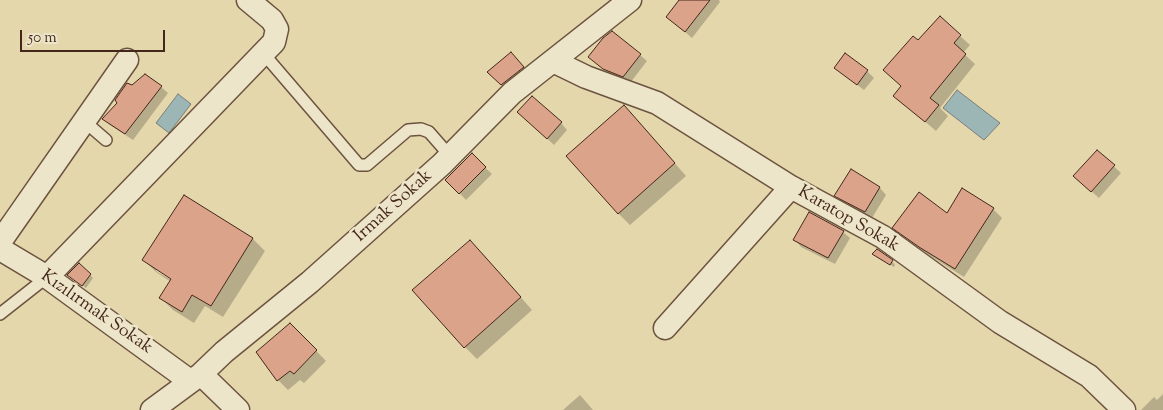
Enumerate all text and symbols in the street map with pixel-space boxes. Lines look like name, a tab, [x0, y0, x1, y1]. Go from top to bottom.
scale bar	[22, 20, 168, 52]
text: 50 m	[28, 28, 57, 49]
street label: Irmak Sokak	[350, 166, 438, 248]
street label: Karatop Sokak	[793, 182, 903, 258]
street label: Kızılırmak Sokak	[36, 266, 156, 360]

